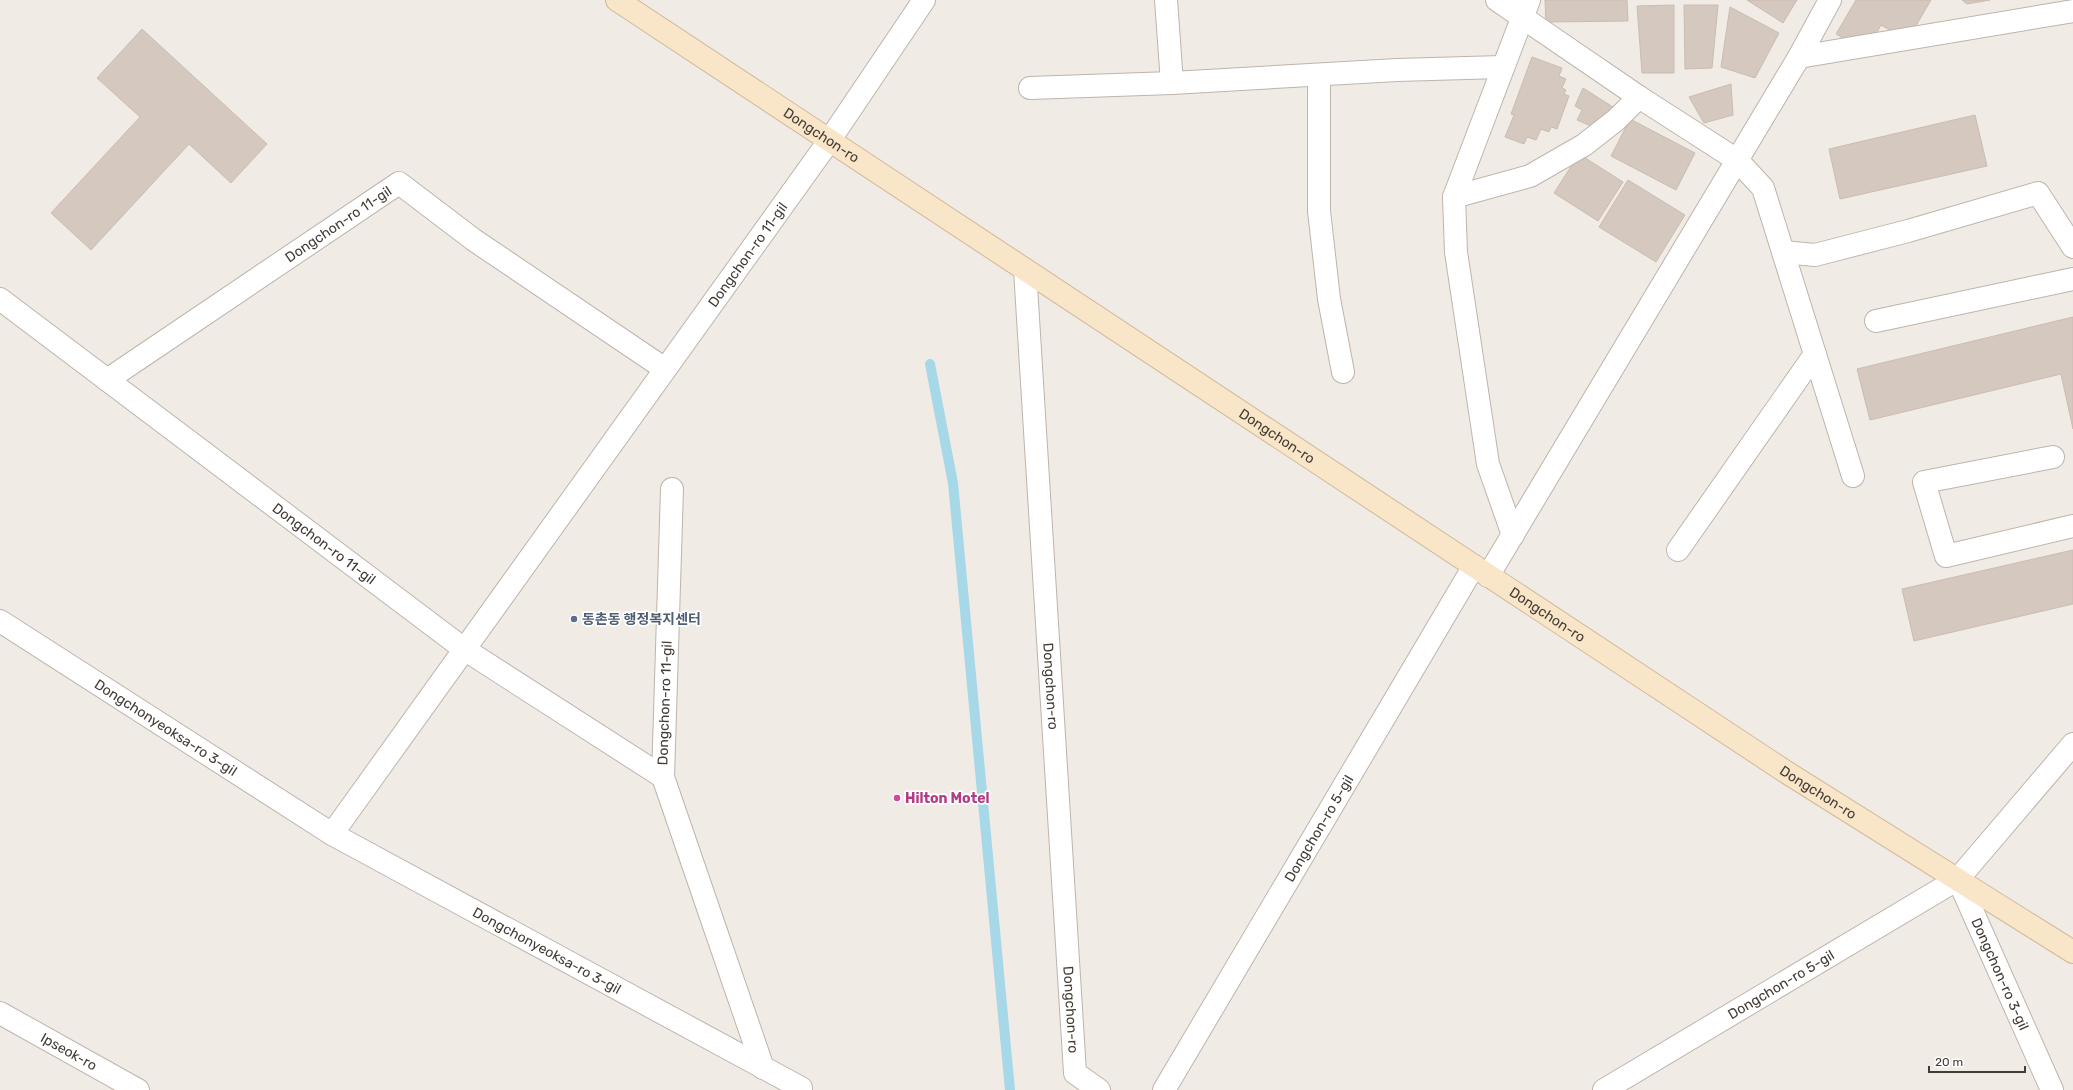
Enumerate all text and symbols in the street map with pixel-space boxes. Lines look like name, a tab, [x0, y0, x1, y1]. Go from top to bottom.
street label: Dongchon-ro	[780, 104, 863, 166]
street label: Dongchon-ro 11-gil	[282, 182, 395, 266]
street label: Dongchon-ro 11-gil	[704, 199, 791, 310]
street label: Dongchon-ro	[1236, 405, 1318, 467]
street label: Dongchon-ro 11-gil	[269, 499, 379, 588]
street label: Dongchon-ro	[1506, 583, 1589, 646]
place label: 동촌동 행정복지센터	[582, 611, 701, 628]
marker: 동촌동 행정복지센터	[569, 614, 579, 624]
street label: Dongchon-ro 11-gil	[654, 640, 676, 766]
street label: Dongchon-ro	[1040, 642, 1062, 730]
street label: Dongchonyeoksa-ro 3-gil	[91, 675, 240, 779]
street label: Dongchon-ro	[1777, 762, 1860, 823]
street label: Dongchon-ro 5-gil	[1281, 772, 1357, 885]
place label: Hilton Motel	[905, 790, 990, 807]
marker: Hilton Motel	[892, 793, 902, 803]
street label: Dongchonyeoksa-ro 3-gil	[470, 903, 624, 998]
street label: Dongchon-ro 3-gil	[1968, 915, 2033, 1033]
street label: Dongchon-ro 5-gil	[1725, 946, 1837, 1023]
street label: Dongchon-ro	[1060, 965, 1082, 1054]
street label: Ipseok-ro	[38, 1029, 100, 1074]
scale bar	[1929, 1048, 2025, 1074]
text: 20 m	[1935, 1055, 1963, 1069]

